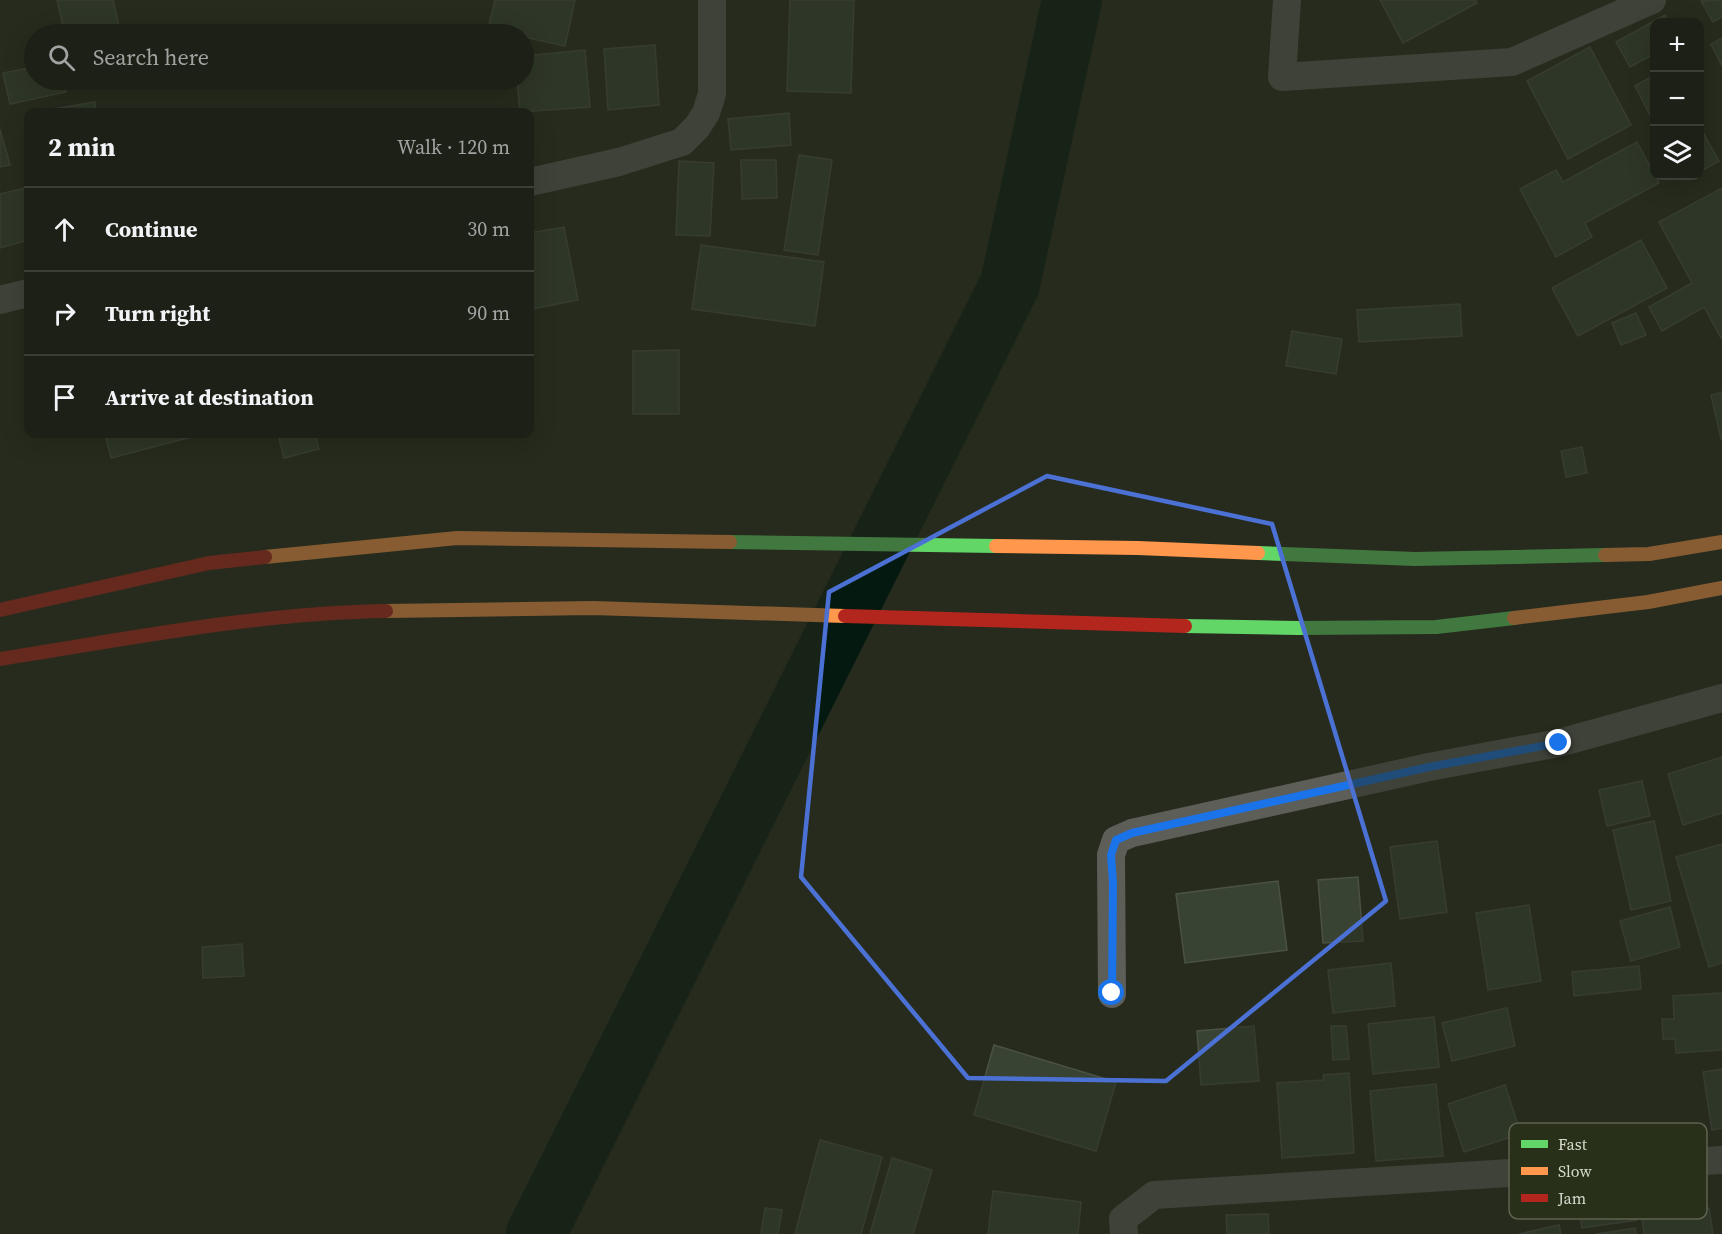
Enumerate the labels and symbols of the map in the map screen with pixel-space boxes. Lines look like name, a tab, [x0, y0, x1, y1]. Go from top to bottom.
route end	[1545, 729, 1571, 755]
route start	[1098, 979, 1124, 1005]
legend	[1509, 1123, 1707, 1219]
text: Fast	[1558, 1133, 1588, 1155]
text: Slow	[1558, 1160, 1593, 1182]
text: Jam	[1557, 1187, 1586, 1209]

